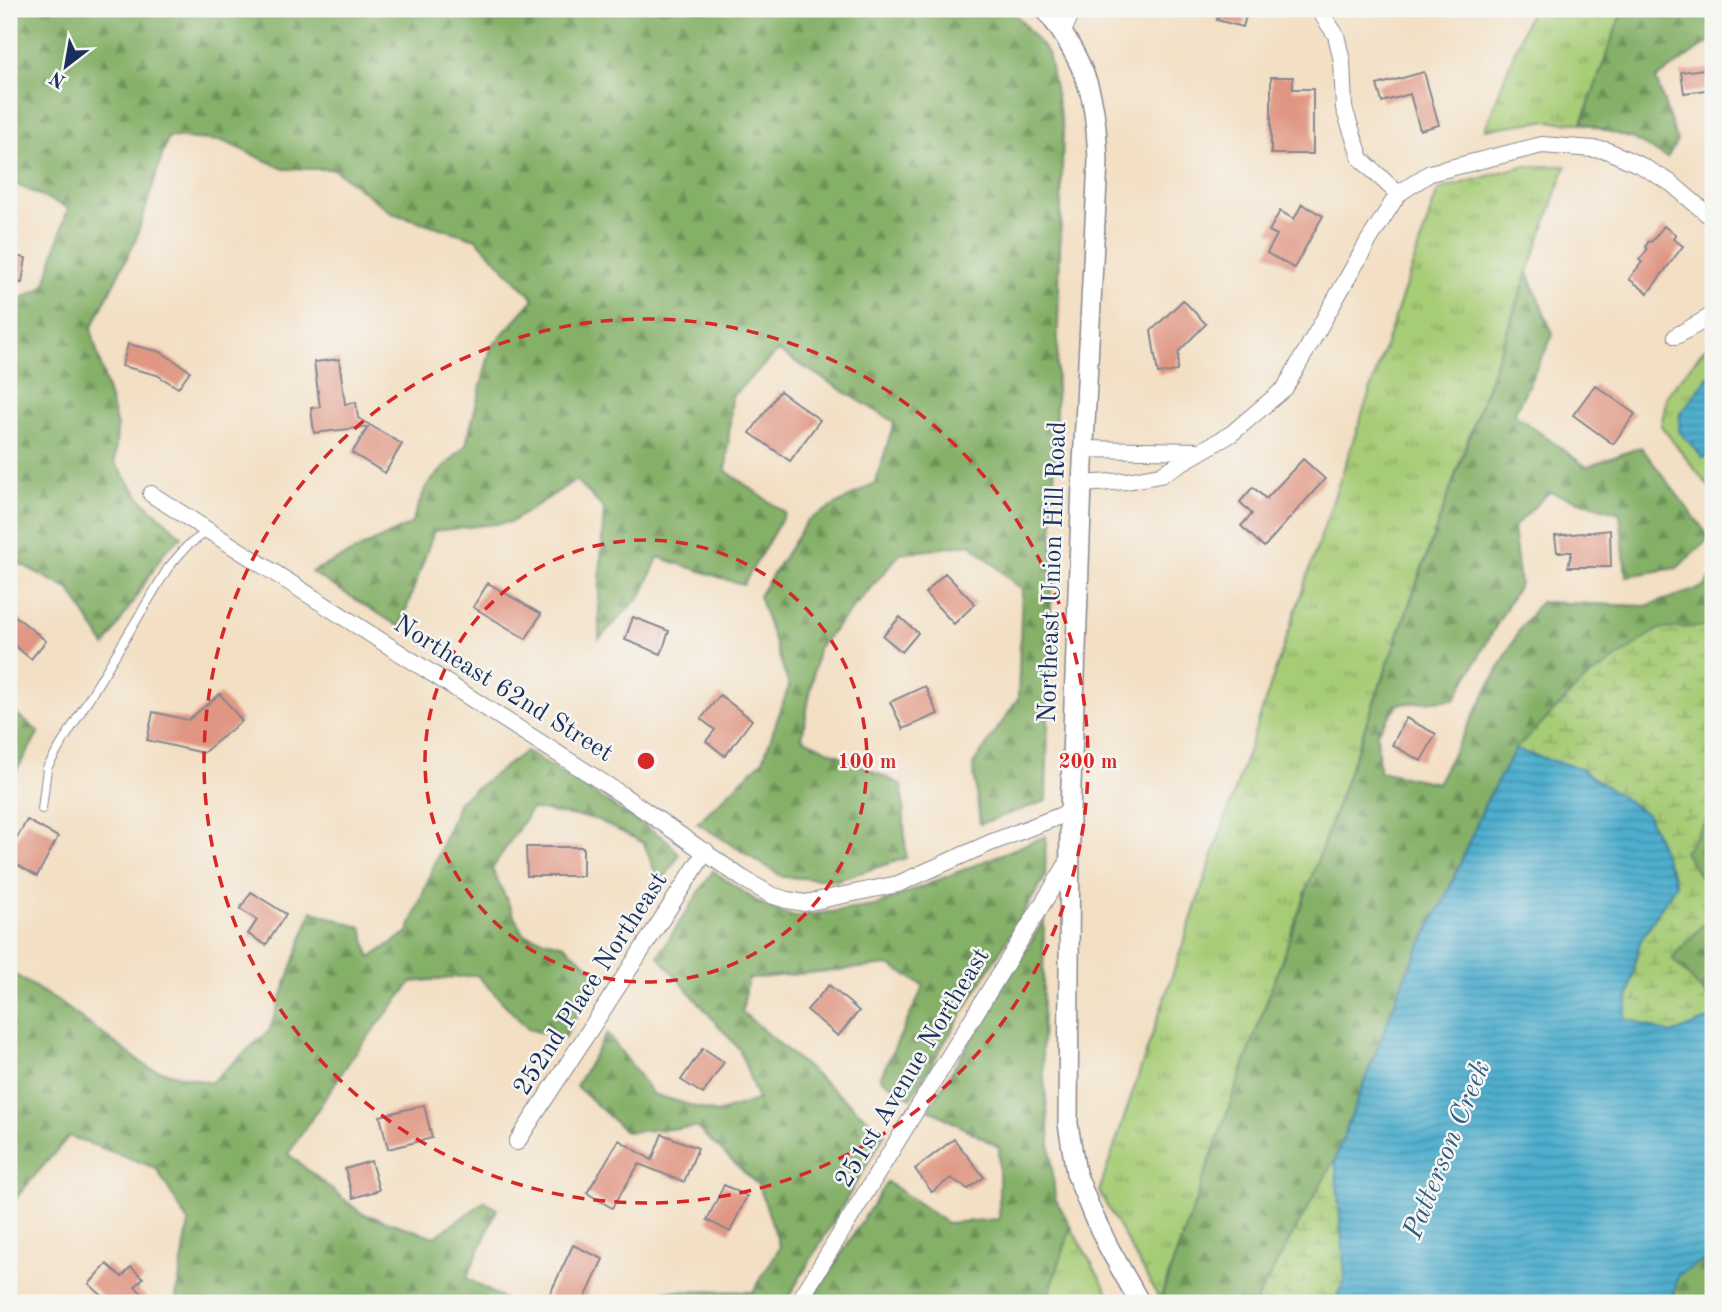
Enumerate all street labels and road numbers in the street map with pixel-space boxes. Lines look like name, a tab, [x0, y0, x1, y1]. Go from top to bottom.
street label: Northeast Union Hill Road	[1035, 421, 1071, 723]
street label: Northeast 62nd Street	[389, 611, 617, 767]
street label: 252nd Place Northeast	[509, 868, 673, 1100]
street label: 251st Avenue Northeast	[831, 944, 995, 1192]

